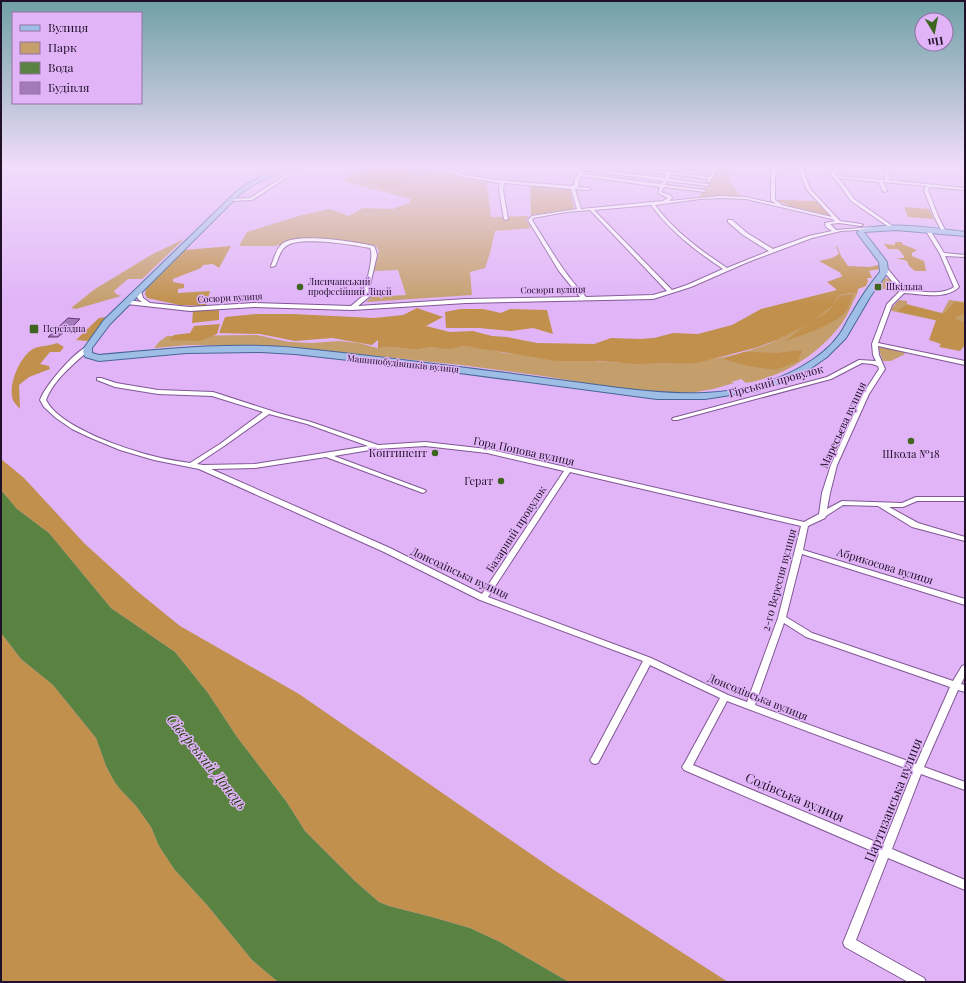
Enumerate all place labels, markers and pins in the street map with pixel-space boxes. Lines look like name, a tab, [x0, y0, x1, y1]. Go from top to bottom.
place label: Лисичанський професійний Ліцей	[307, 275, 392, 297]
place label: Шкільна	[886, 280, 923, 292]
marker: Лисичанський професійний Ліцей	[295, 282, 305, 292]
marker: Шкільна	[873, 282, 883, 292]
place label: Переїздна	[43, 322, 86, 334]
marker: Переїздна	[28, 323, 40, 335]
marker: Школа №18	[906, 436, 916, 446]
place label: Континент	[369, 445, 427, 460]
place label: Школа №18	[882, 446, 940, 461]
marker: Континент	[430, 448, 440, 458]
place label: Герат	[464, 473, 493, 488]
marker: Герат	[496, 476, 506, 486]

